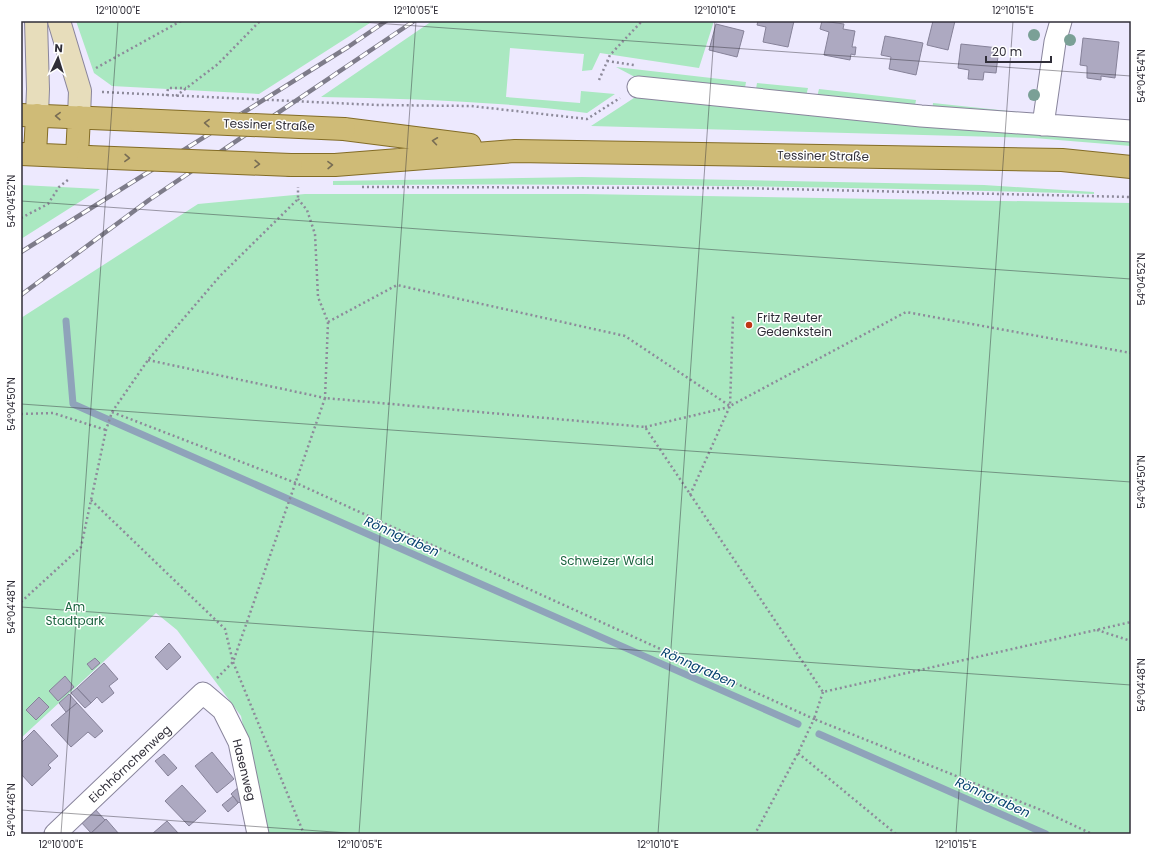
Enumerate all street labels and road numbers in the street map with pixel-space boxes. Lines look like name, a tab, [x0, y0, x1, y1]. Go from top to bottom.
street label: Tessiner Straße	[223, 114, 315, 135]
street label: Tessiner Straße	[777, 146, 869, 165]
street label: Eichhörnchenweg	[85, 721, 175, 806]
street label: Hasenweg	[229, 737, 260, 803]

